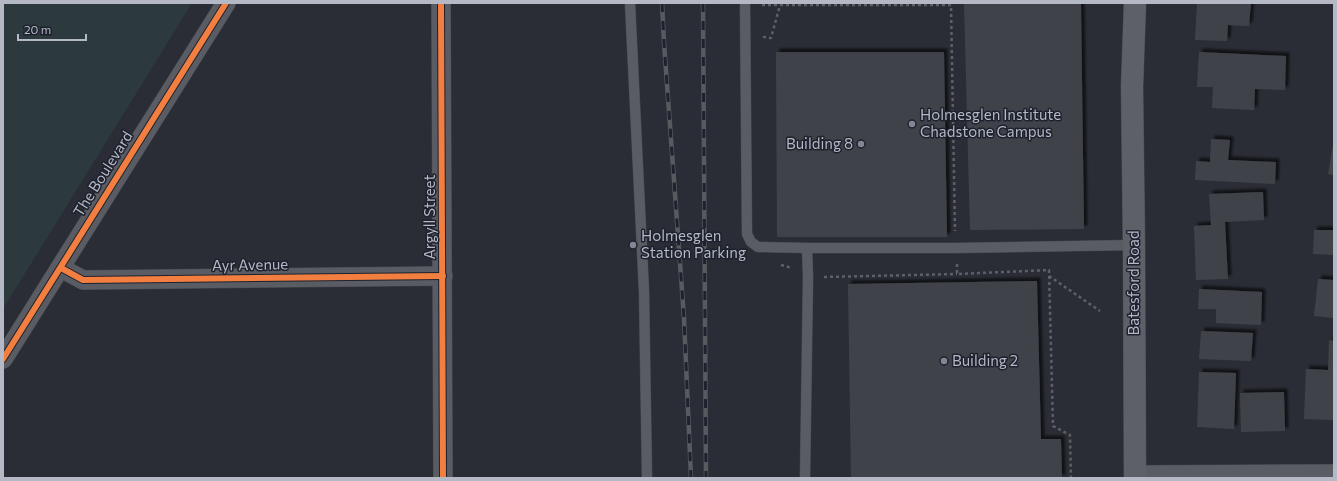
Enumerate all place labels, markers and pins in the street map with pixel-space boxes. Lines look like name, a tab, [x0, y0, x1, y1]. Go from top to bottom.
place label: Holmesglen Institute Chadstone Campus	[920, 105, 1061, 140]
marker: Holmesglen Institute Chadstone Campus	[907, 119, 917, 129]
place label: Building 8	[786, 134, 853, 152]
marker: Building 8	[856, 139, 866, 149]
place label: Holmesglen Station Parking	[641, 226, 746, 261]
marker: Holmesglen Station Parking	[628, 240, 638, 250]
place label: Building 2	[952, 351, 1018, 369]
marker: Building 2	[939, 356, 949, 366]

